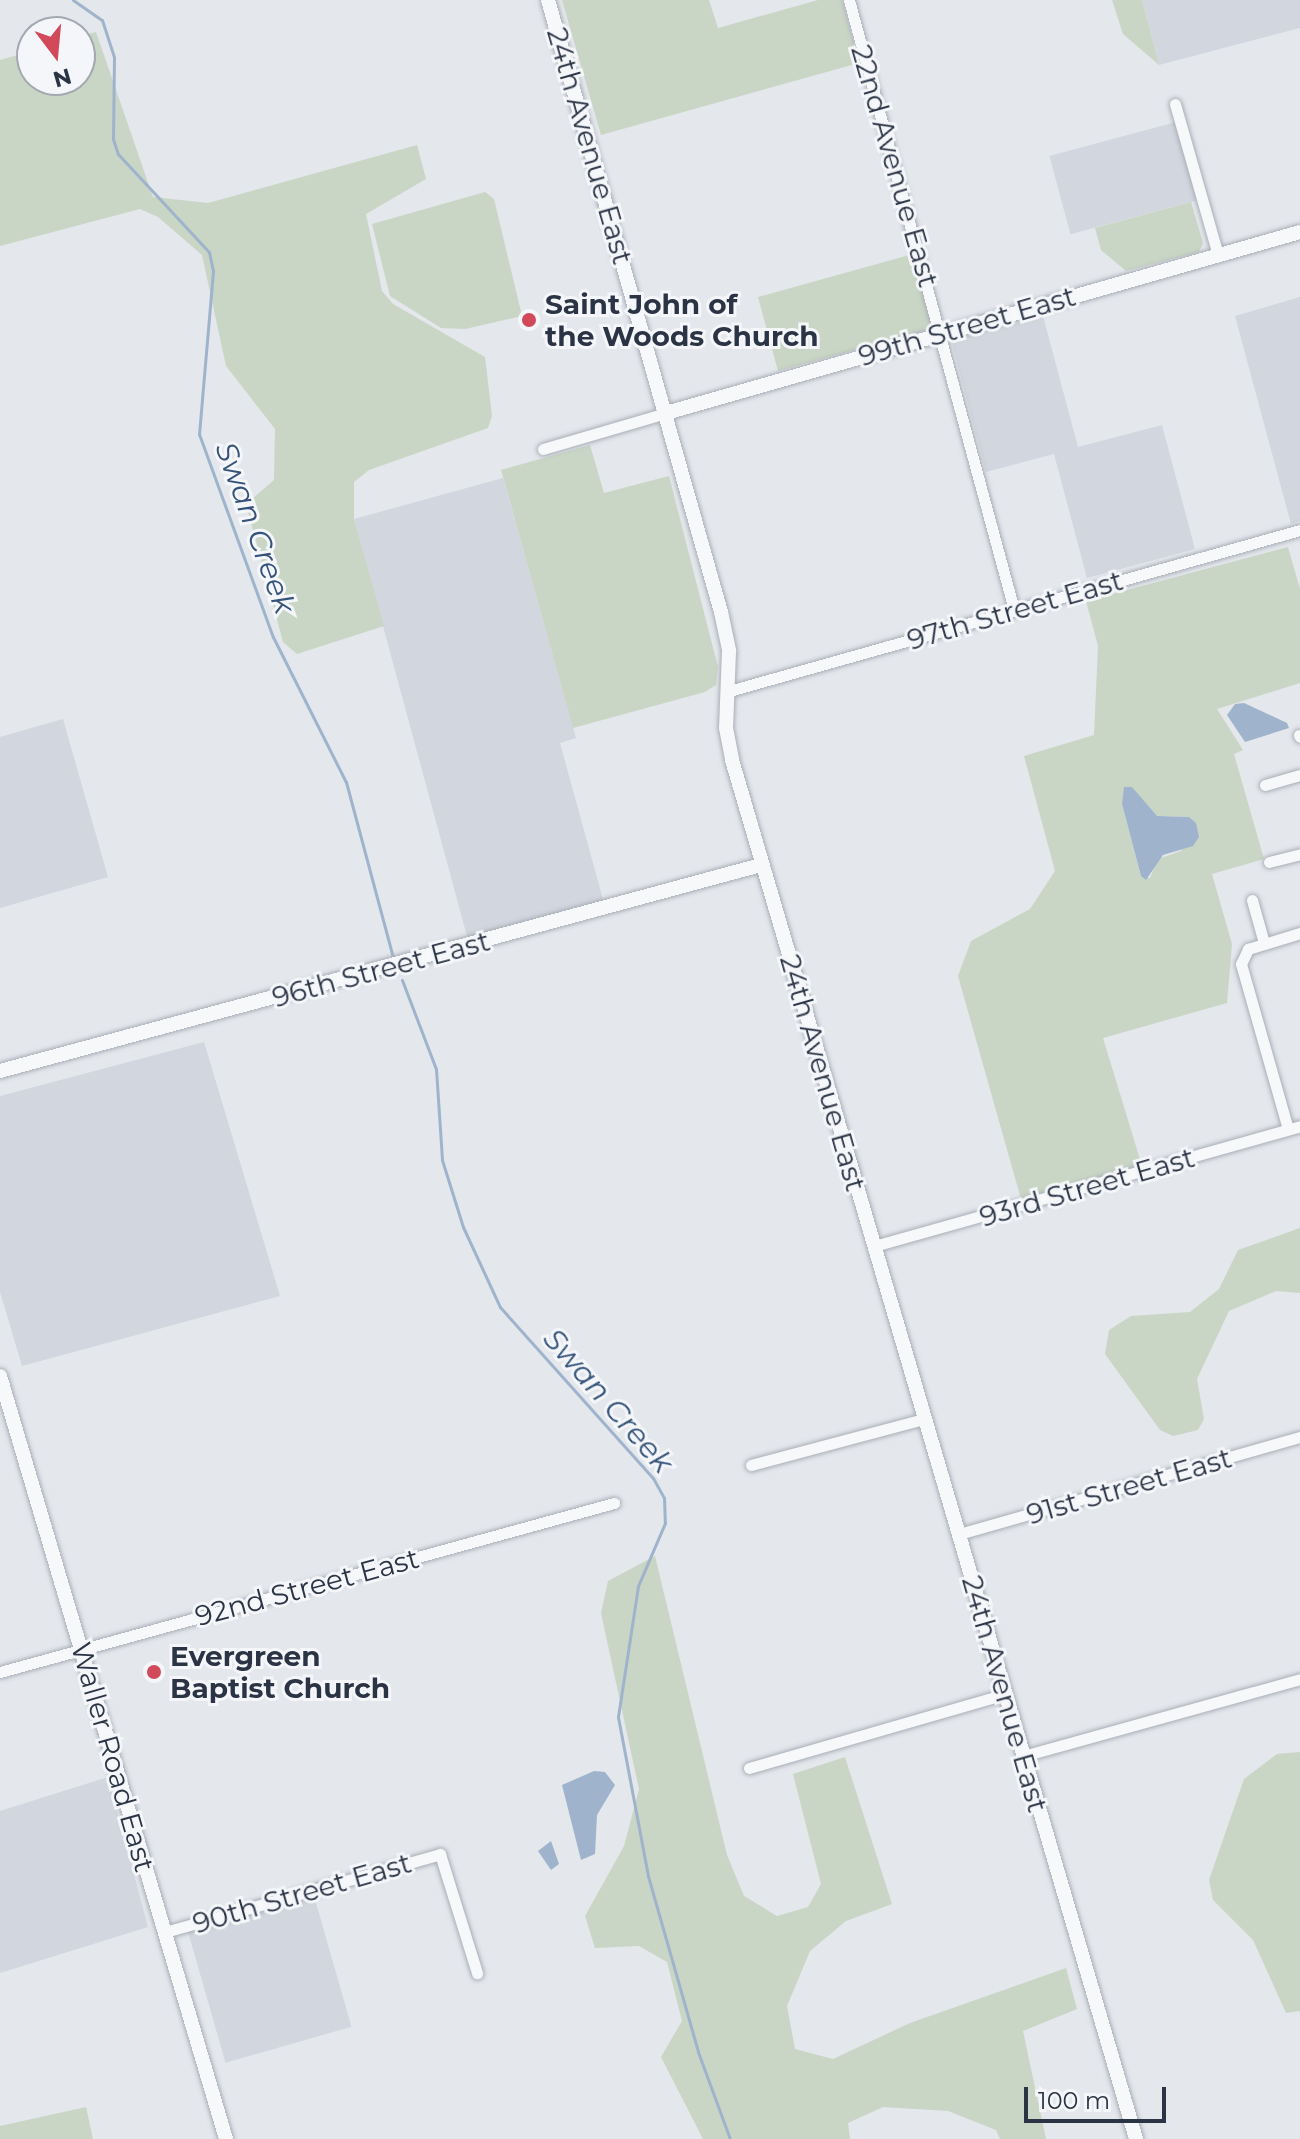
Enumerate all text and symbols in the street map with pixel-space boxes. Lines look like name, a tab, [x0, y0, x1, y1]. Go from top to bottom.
north arrow	[16, 16, 96, 96]
street label: 24th Avenue East	[540, 24, 640, 268]
street label: 22nd Avenue East	[844, 41, 946, 291]
text: N	[50, 62, 74, 93]
street label: 99th Street East	[855, 279, 1079, 373]
place label: Saint John of the Woods Church	[545, 287, 819, 353]
marker: Saint John of the Woods Church	[520, 311, 538, 329]
water label: Swan Creek	[207, 437, 303, 619]
street label: 97th Street East	[903, 563, 1127, 657]
street label: 96th Street East	[269, 924, 493, 1014]
street label: 24th Avenue East	[773, 951, 873, 1195]
street label: 93rd Street East	[976, 1140, 1198, 1234]
water label: Swan Creek	[535, 1321, 681, 1481]
street label: 91st Street East	[1023, 1441, 1235, 1531]
street label: 92nd Street East	[191, 1541, 423, 1633]
street label: 24th Avenue East	[955, 1572, 1055, 1816]
street label: Waller Road East	[64, 1638, 162, 1876]
place label: Evergreen Baptist Church	[170, 1639, 390, 1705]
marker: Evergreen Baptist Church	[145, 1663, 163, 1681]
street label: 90th Street East	[189, 1846, 415, 1940]
scale bar	[1028, 2071, 1170, 2121]
text: 100 m	[1038, 2086, 1110, 2115]

